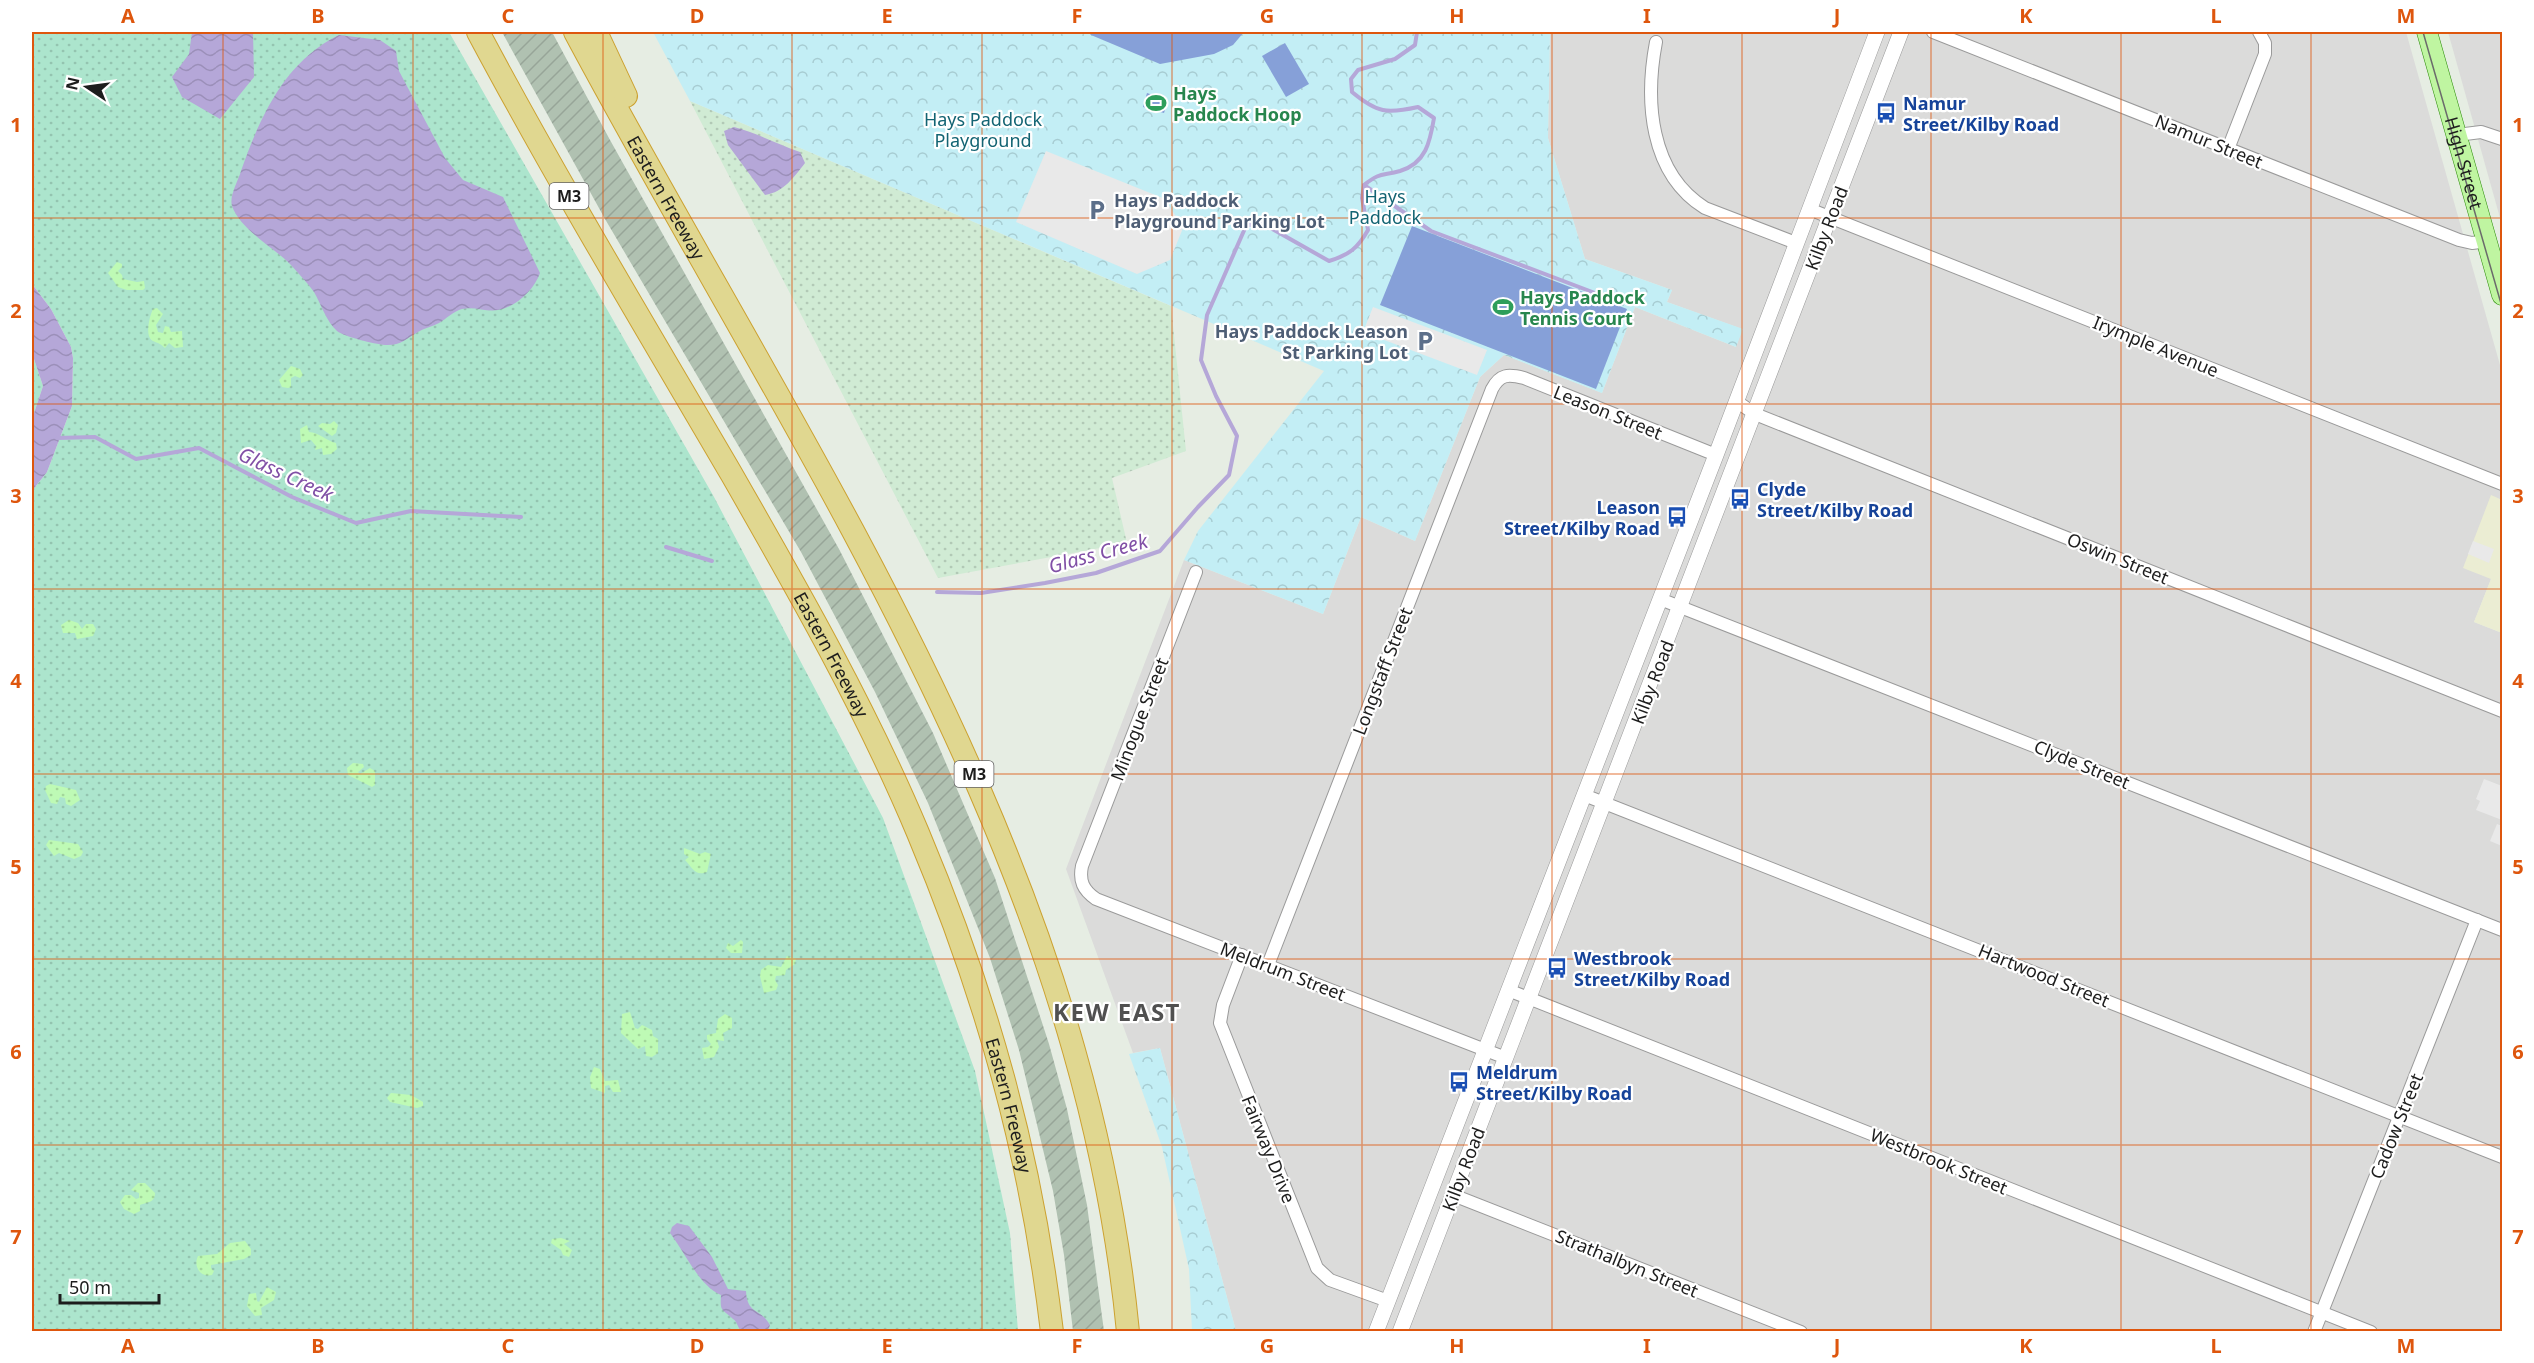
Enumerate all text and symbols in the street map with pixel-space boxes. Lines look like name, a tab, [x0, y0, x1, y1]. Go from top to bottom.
text: A	[121, 2, 135, 29]
text: B	[311, 2, 325, 29]
text: C	[502, 2, 515, 29]
text: D	[690, 2, 704, 29]
text: E	[881, 2, 893, 29]
text: F	[1072, 2, 1082, 29]
text: G	[1260, 2, 1274, 29]
text: H	[1449, 2, 1465, 29]
text: I	[1643, 2, 1651, 29]
text: J	[1832, 2, 1840, 29]
text: K	[2019, 2, 2033, 29]
text: L	[2210, 2, 2222, 29]
text: M	[2397, 2, 2415, 29]
north arrow	[57, 57, 117, 117]
text: N	[60, 75, 85, 92]
place label: Hays Paddock Hoop	[1173, 81, 1302, 126]
sports icon: Hays Paddock Hoop	[1144, 91, 1168, 115]
place label: Namur Street/Kilby Road	[1903, 91, 2059, 136]
bus stop icon: Namur Street/Kilby Road	[1874, 101, 1898, 125]
park label: Hays Paddock Playground	[924, 107, 1042, 152]
street label: Namur Street	[2152, 109, 2267, 174]
text: 1	[10, 111, 22, 138]
text: 1	[2512, 111, 2524, 138]
street label: High Street	[2440, 114, 2489, 212]
street label: Eastern Freeway	[622, 131, 711, 264]
street label: Kilby Road	[1799, 182, 1853, 274]
road number: M3	[550, 183, 588, 209]
park label: Hays Paddock	[1349, 184, 1422, 229]
place label: Hays Paddock Playground Parking Lot	[1114, 188, 1325, 233]
parking icon: Hays Paddock Playground Parking Lot	[1085, 198, 1109, 222]
place label: Hays Paddock Tennis Court	[1520, 285, 1646, 330]
sports icon: Hays Paddock Tennis Court	[1491, 295, 1515, 319]
text: 2	[10, 297, 22, 324]
text: 2	[2512, 297, 2524, 324]
street label: Irymple Avenue	[2090, 310, 2222, 382]
place label: Hays Paddock Leason St Parking Lot	[1215, 319, 1408, 364]
parking icon: Hays Paddock Leason St Parking Lot	[1413, 329, 1437, 353]
street label: Leason Street	[1550, 379, 1666, 445]
water label: Glass Creek	[234, 440, 339, 508]
place label: Clyde Street/Kilby Road	[1757, 477, 1913, 522]
text: 3	[10, 482, 22, 509]
text: 3	[2512, 482, 2524, 509]
bus stop icon: Clyde Street/Kilby Road	[1728, 487, 1752, 511]
place label: Leason Street/Kilby Road	[1504, 495, 1660, 540]
bus stop icon: Leason Street/Kilby Road	[1665, 505, 1689, 529]
water label: Glass Creek	[1045, 527, 1152, 579]
street label: Oswin Street	[2064, 527, 2173, 589]
street label: Eastern Freeway	[789, 588, 875, 722]
street label: Longstaff Street	[1347, 603, 1418, 738]
street label: Kilby Road	[1625, 636, 1679, 728]
street label: Minogue Street	[1104, 653, 1174, 784]
text: 4	[10, 667, 22, 694]
text: 4	[2512, 667, 2524, 694]
street label: Clyde Street	[2031, 734, 2134, 794]
road number: M3	[954, 761, 994, 787]
text: 5	[10, 853, 22, 880]
text: 5	[2512, 853, 2524, 880]
street label: Meldrum Street	[1217, 936, 1350, 1006]
street label: Hartwood Street	[1975, 938, 2114, 1012]
place label: Westbrook Street/Kilby Road	[1574, 946, 1730, 991]
bus stop icon: Westbrook Street/Kilby Road	[1545, 956, 1569, 980]
district label: KEW EAST	[1053, 995, 1181, 1028]
street label: Eastern Freeway	[980, 1035, 1038, 1176]
text: 6	[10, 1038, 22, 1065]
text: 6	[2512, 1038, 2524, 1065]
place label: Meldrum Street/Kilby Road	[1476, 1060, 1632, 1105]
street label: Cadow Street	[2364, 1069, 2428, 1182]
bus stop icon: Meldrum Street/Kilby Road	[1447, 1070, 1471, 1094]
street label: Fairway Drive	[1236, 1092, 1302, 1206]
street label: Kilby Road	[1436, 1123, 1490, 1215]
street label: Westbrook Street	[1867, 1123, 2012, 1200]
text: 7	[10, 1223, 22, 1250]
street label: Strathalbyn Street	[1552, 1223, 1702, 1303]
text: 7	[2512, 1223, 2524, 1250]
scale bar	[60, 1267, 159, 1305]
text: 50 m	[69, 1275, 111, 1299]
text: A	[121, 1332, 135, 1359]
text: B	[311, 1332, 325, 1359]
text: C	[502, 1332, 515, 1359]
text: D	[690, 1332, 704, 1359]
text: E	[881, 1332, 893, 1359]
text: F	[1072, 1332, 1082, 1359]
text: G	[1260, 1332, 1274, 1359]
text: H	[1449, 1332, 1465, 1359]
text: I	[1643, 1332, 1651, 1359]
text: J	[1832, 1332, 1840, 1359]
text: K	[2019, 1332, 2033, 1359]
text: L	[2210, 1332, 2222, 1359]
text: M	[2397, 1332, 2415, 1359]

